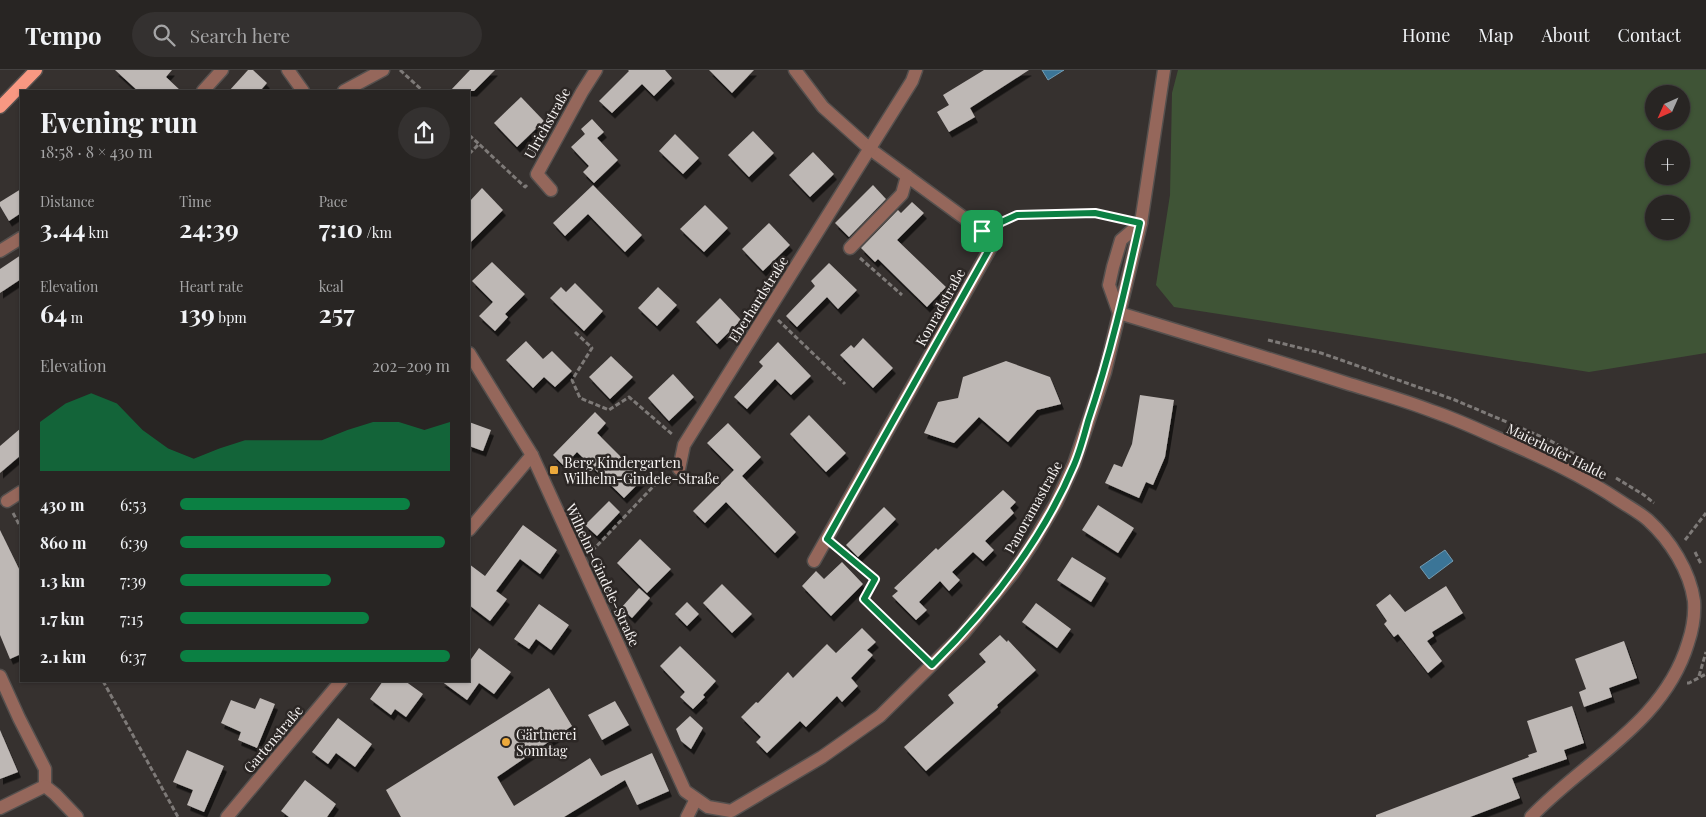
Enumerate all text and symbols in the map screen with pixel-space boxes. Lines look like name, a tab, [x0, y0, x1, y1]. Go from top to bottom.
search box	[132, 12, 482, 57]
text: Tempo	[25, 19, 102, 51]
icon: search	[150, 21, 178, 49]
text: Search here	[190, 22, 290, 48]
text: Home	[1402, 23, 1450, 47]
text: Map	[1478, 23, 1513, 47]
text: About	[1541, 23, 1590, 47]
text: Contact	[1618, 23, 1681, 47]
street label: Ulrichstraße	[520, 84, 574, 162]
north arrow	[1645, 85, 1690, 130]
map controls	[1645, 85, 1690, 240]
text: Evening run	[40, 103, 198, 140]
button: share	[398, 107, 450, 159]
button: +	[1645, 140, 1690, 185]
text: 18:58 · 8 × 430 m	[40, 141, 152, 162]
text: Distance	[40, 192, 95, 211]
text: Time	[179, 192, 212, 211]
text: Pace	[319, 192, 348, 211]
button: −	[1645, 195, 1690, 240]
pin	[961, 210, 1003, 252]
text: 3.44	[40, 211, 85, 244]
text: 24:39	[179, 211, 239, 244]
text: 7:10	[319, 211, 363, 244]
icon: arrive	[968, 217, 996, 245]
text: km	[85, 223, 109, 242]
text: /km	[363, 223, 392, 242]
street label: Eberhardstraße	[724, 252, 792, 346]
street label: Konradstraße	[911, 265, 969, 349]
text: Elevation	[40, 277, 98, 296]
text: Heart rate	[179, 277, 243, 296]
text: kcal	[319, 277, 344, 296]
text: 64	[40, 296, 67, 329]
text: 139	[179, 296, 215, 329]
text: 257	[319, 296, 355, 329]
text: m	[67, 308, 83, 327]
text: bpm	[215, 308, 247, 327]
text: Elevation	[40, 355, 107, 376]
text: 202–209 m	[372, 355, 450, 376]
street label: Maierhofer Halde	[1504, 418, 1610, 484]
place label: Berg Kindergarten Wilhelm-Gindele-Straße	[563, 453, 719, 488]
street label: Panoramastraße	[1000, 457, 1066, 557]
marker: Berg Kindergarten Wilhelm-Gindele-Straße	[548, 464, 560, 476]
text: 430 m	[40, 494, 85, 515]
text: 6:53	[120, 494, 146, 515]
street label: Wilhelm-Gindele-Straße	[561, 500, 644, 649]
text: 860 m	[40, 532, 86, 553]
text: 6:39	[120, 532, 148, 553]
text: 1.3 km	[40, 570, 85, 591]
text: 7:39	[120, 570, 146, 591]
text: 1.7 km	[40, 608, 84, 629]
text: 7:15	[120, 608, 143, 629]
text: 2.1 km	[40, 646, 86, 667]
text: 6:37	[120, 646, 146, 667]
street label: Gartenstraße	[239, 701, 307, 777]
place label: Gärtnerei Sonntag	[516, 725, 577, 760]
marker: Gärtnerei Sonntag	[500, 736, 512, 748]

